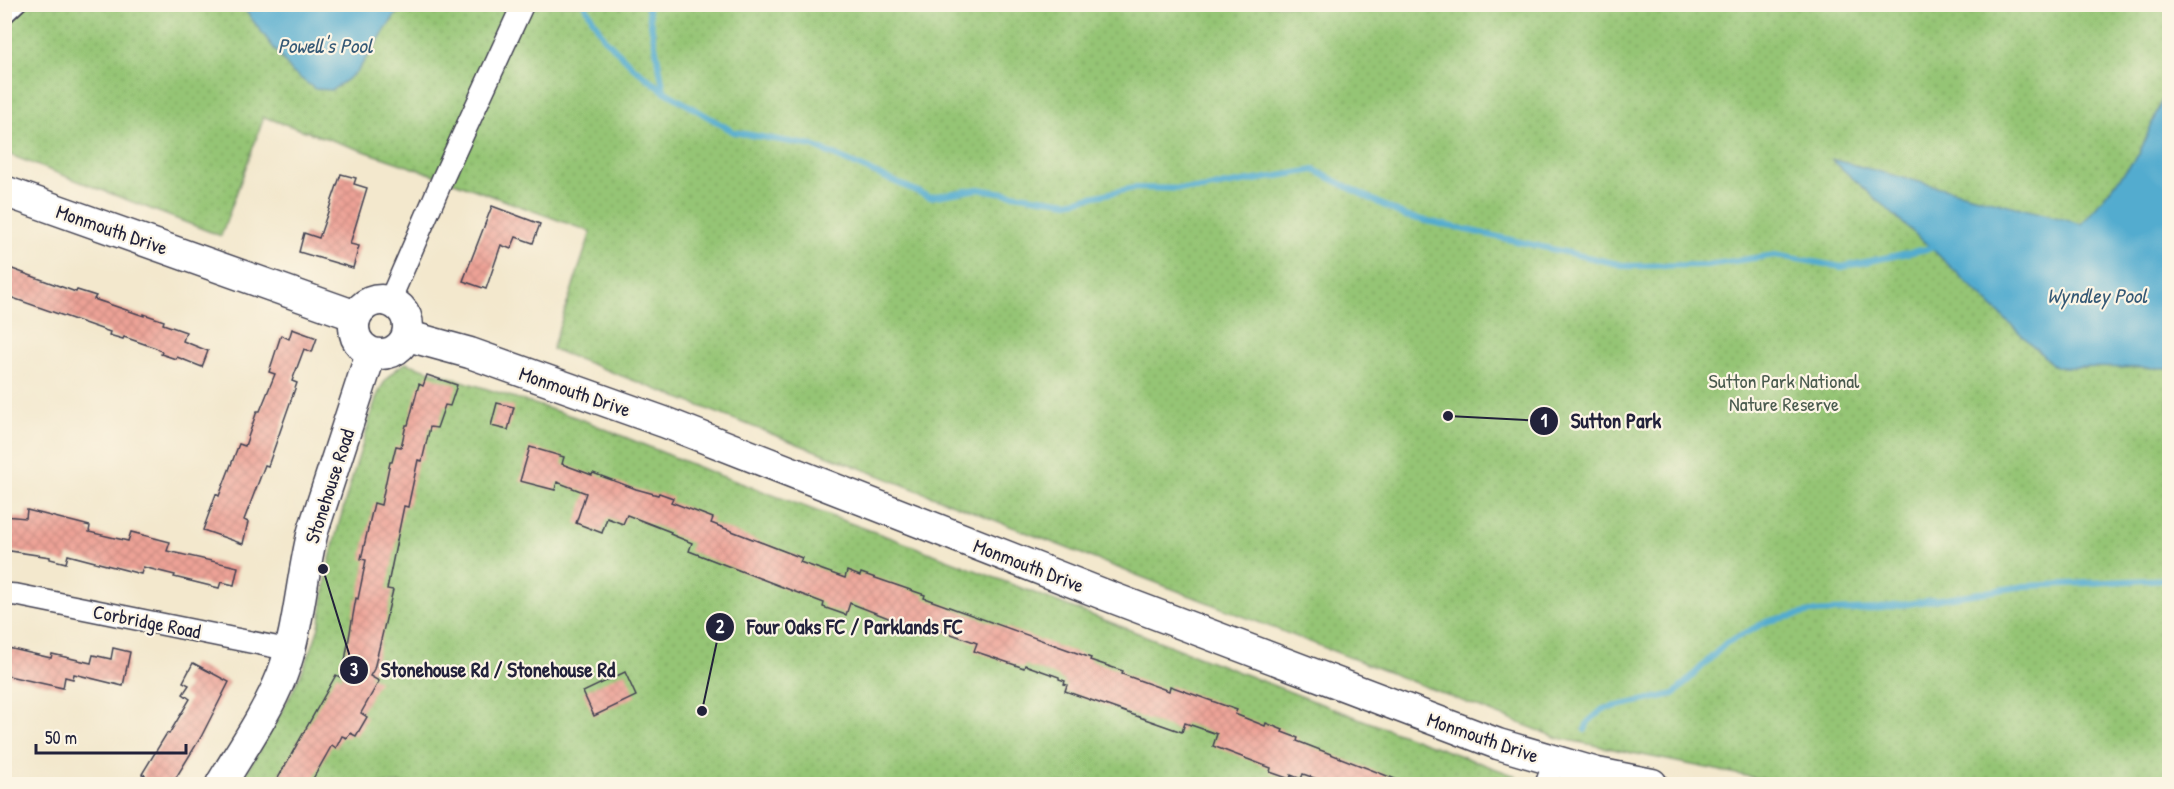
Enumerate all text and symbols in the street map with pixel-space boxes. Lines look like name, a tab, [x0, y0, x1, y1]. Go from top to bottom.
water label: Powell's Pool	[278, 31, 374, 60]
street label: Monmouth Drive	[53, 197, 171, 261]
water label: Wyndley Pool	[2047, 281, 2148, 310]
street label: Monmouth Drive	[516, 359, 634, 423]
park label: Sutton Park National Nature Reserve	[1709, 367, 1860, 417]
callout: Sutton Park	[1529, 401, 1673, 440]
text: Sutton Park	[1571, 406, 1661, 435]
text: 1	[1541, 408, 1548, 433]
street label: Stonehouse Road	[298, 425, 360, 547]
street label: Monmouth Drive	[970, 532, 1088, 598]
street label: Corbridge Road	[91, 597, 203, 645]
callout: Four Oaks FC / Parklands FC	[705, 607, 976, 646]
text: Four Oaks FC / Parklands FC	[746, 612, 963, 641]
text: 2	[716, 614, 725, 639]
callout: Stonehouse Rd / Stonehouse Rd	[339, 650, 627, 689]
text: Stonehouse Rd / Stonehouse Rd	[381, 655, 616, 684]
text: 3	[350, 657, 358, 682]
street label: Monmouth Drive	[1424, 705, 1542, 769]
scale bar	[36, 717, 186, 755]
text: 50 m	[45, 725, 77, 750]

